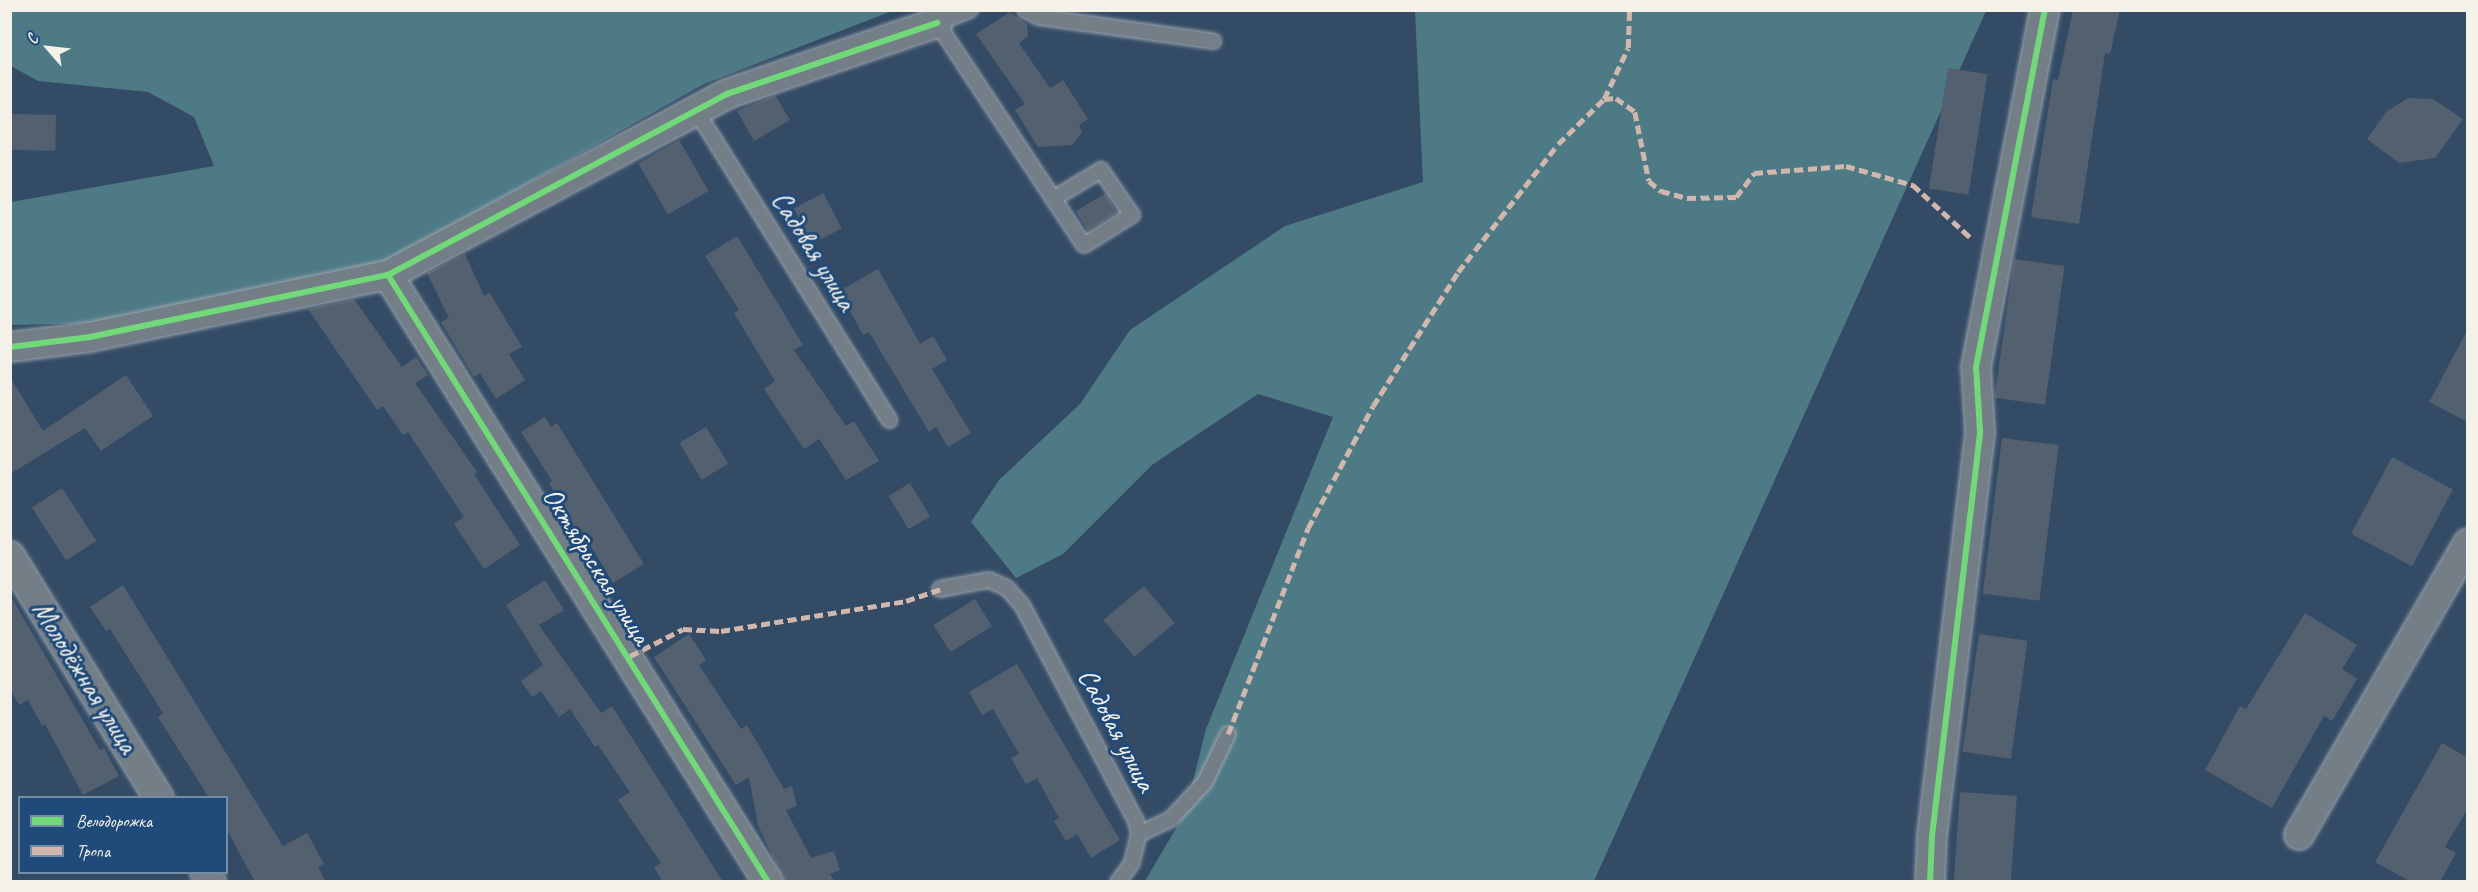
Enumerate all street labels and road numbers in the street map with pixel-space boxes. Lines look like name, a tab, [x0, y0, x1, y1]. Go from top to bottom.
street label: Садовая улица	[764, 185, 864, 317]
street label: Октябрьская улица	[535, 481, 659, 651]
street label: Молодёжная улица	[24, 594, 146, 760]
street label: Садовая улица	[1070, 662, 1164, 798]

